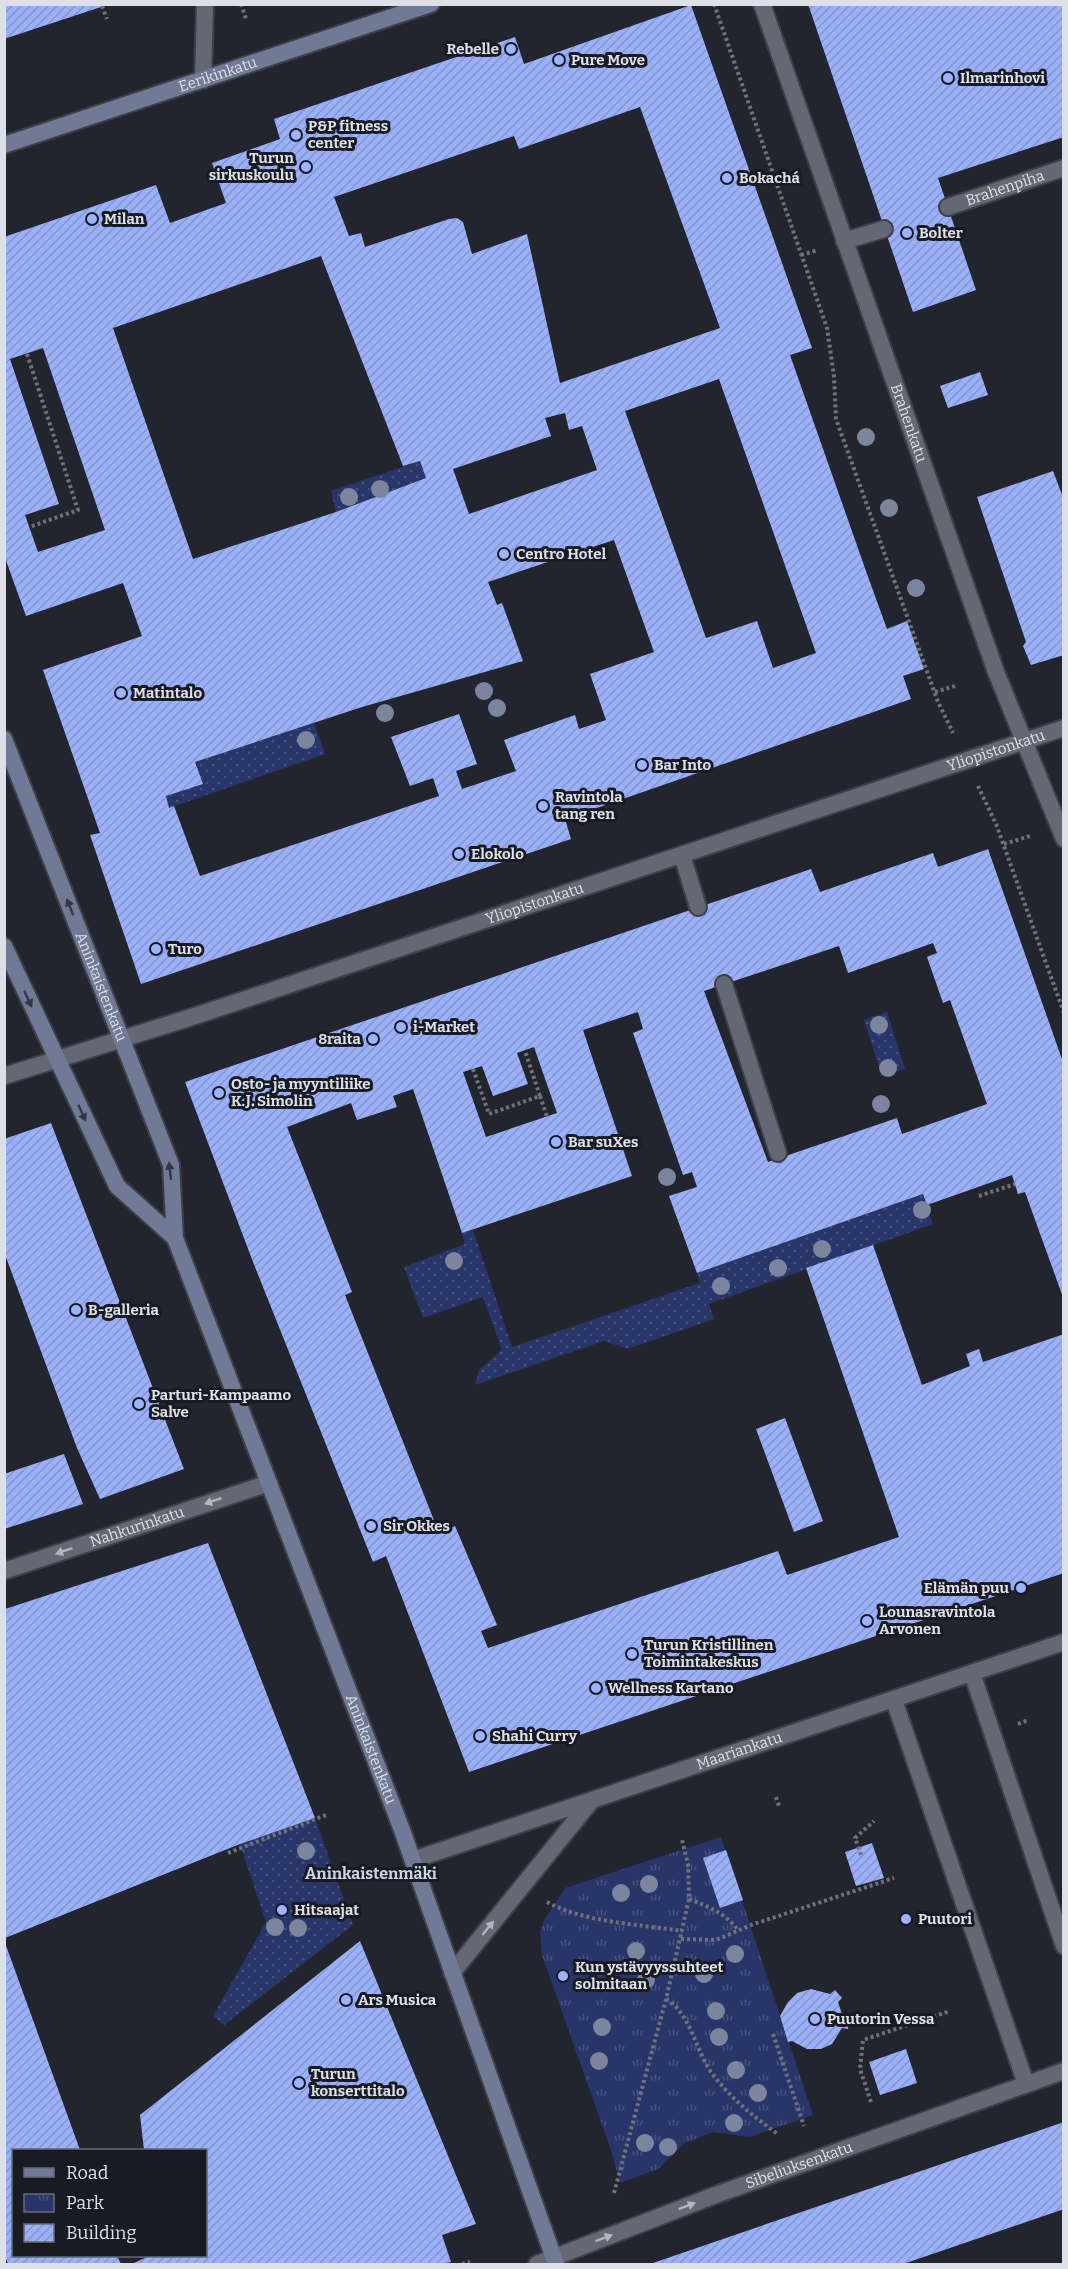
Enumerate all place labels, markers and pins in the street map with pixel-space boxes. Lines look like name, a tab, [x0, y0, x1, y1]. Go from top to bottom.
place label: Rebelle	[446, 40, 499, 58]
marker: Rebelle	[504, 42, 518, 56]
place label: Pure Move	[571, 51, 645, 69]
marker: Pure Move	[552, 53, 566, 67]
place label: Ilmarinhovi	[960, 69, 1045, 87]
marker: Ilmarinhovi	[941, 71, 955, 85]
place label: P&P fitness center	[308, 117, 388, 152]
marker: P&P fitness center	[289, 128, 303, 142]
place label: Turun sirkuskoulu	[209, 149, 295, 184]
marker: Turun sirkuskoulu	[299, 160, 313, 174]
place label: Bokachá	[739, 169, 800, 187]
marker: Bokachá	[720, 171, 734, 185]
place label: Milan	[104, 210, 145, 228]
marker: Milan	[85, 212, 99, 226]
place label: Bolter	[919, 224, 963, 242]
marker: Bolter	[900, 226, 914, 240]
place label: Centro Hotel	[516, 545, 606, 563]
marker: Centro Hotel	[497, 547, 511, 561]
place label: Matintalo	[133, 684, 203, 702]
marker: Matintalo	[114, 686, 128, 700]
place label: Bar Into	[654, 756, 711, 774]
marker: Bar Into	[635, 758, 649, 772]
place label: Ravintola tang ren	[555, 788, 623, 823]
marker: Ravintola tang ren	[536, 799, 550, 813]
place label: Elokolo	[471, 845, 524, 863]
marker: Elokolo	[452, 847, 466, 861]
place label: Turo	[168, 940, 202, 958]
marker: Turo	[149, 942, 163, 956]
place label: i-Market	[413, 1018, 475, 1036]
marker: i-Market	[394, 1020, 408, 1034]
place label: 8raita	[318, 1030, 362, 1048]
marker: 8raita	[366, 1032, 380, 1046]
place label: Osto- ja myyntiliike K.J. Simolin	[231, 1075, 371, 1110]
marker: Osto- ja myyntiliike K.J. Simolin	[212, 1086, 226, 1100]
place label: Bar suXes	[568, 1133, 638, 1151]
marker: Bar suXes	[549, 1135, 563, 1149]
place label: B-galleria	[88, 1301, 159, 1319]
marker: B-galleria	[69, 1303, 83, 1317]
place label: Parturi-Kampaamo Salve	[151, 1386, 291, 1421]
marker: Parturi-Kampaamo Salve	[132, 1397, 146, 1411]
place label: Sir Okkes	[383, 1517, 450, 1535]
marker: Sir Okkes	[364, 1519, 378, 1533]
place label: Elämän puu	[924, 1579, 1010, 1597]
marker: Elämän puu	[1014, 1581, 1028, 1595]
place label: Lounasravintola Arvonen	[879, 1603, 996, 1638]
marker: Lounasravintola Arvonen	[860, 1614, 874, 1628]
place label: Turun Kristillinen Toimintakeskus	[644, 1636, 774, 1671]
marker: Turun Kristillinen Toimintakeskus	[625, 1647, 639, 1661]
place label: Wellness Kartano	[608, 1679, 734, 1697]
marker: Wellness Kartano	[589, 1681, 603, 1695]
place label: Shahi Curry	[492, 1727, 578, 1745]
marker: Shahi Curry	[473, 1729, 487, 1743]
place label: Hitsaajat	[294, 1901, 359, 1919]
marker: Hitsaajat	[275, 1903, 289, 1917]
place label: Puutori	[918, 1910, 972, 1928]
marker: Puutori	[899, 1912, 913, 1926]
place label: Kun ystävyyssuhteet solmitaan	[575, 1958, 723, 1993]
marker: Kun ystävyyssuhteet solmitaan	[556, 1969, 570, 1983]
place label: Ars Musica	[358, 1991, 437, 2009]
marker: Ars Musica	[339, 1993, 353, 2007]
place label: Puutorin Vessa	[827, 2010, 935, 2028]
marker: Puutorin Vessa	[808, 2012, 822, 2026]
place label: Turun konserttitalo	[311, 2065, 405, 2100]
marker: Turun konserttitalo	[292, 2076, 306, 2090]

